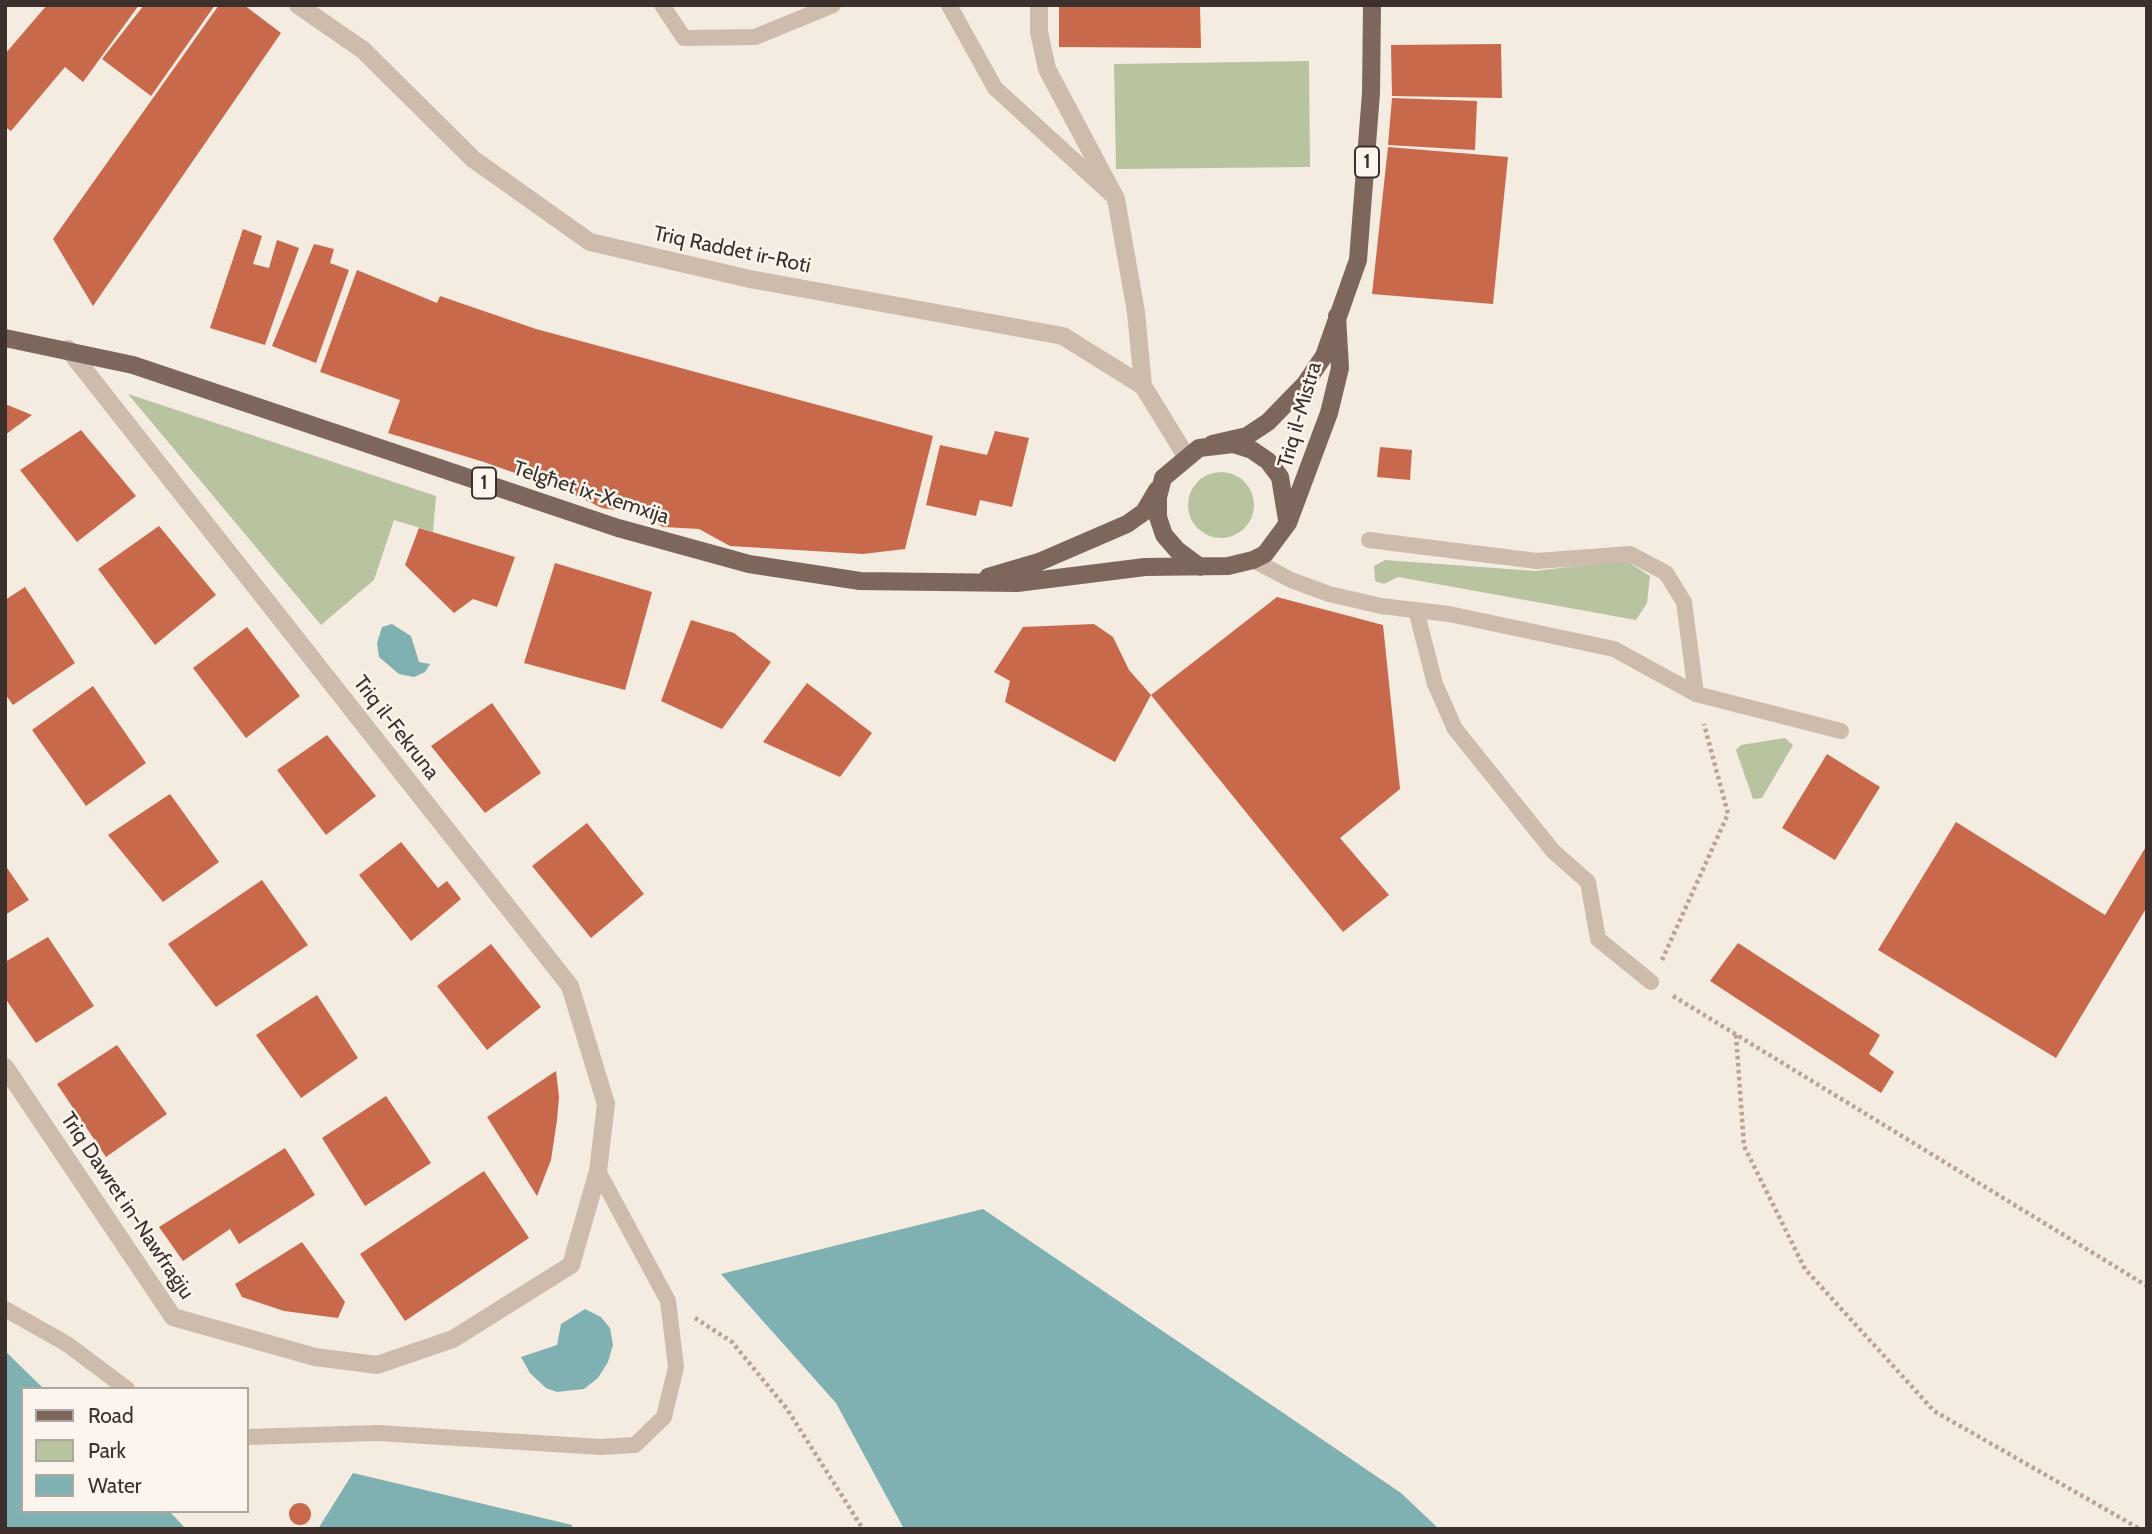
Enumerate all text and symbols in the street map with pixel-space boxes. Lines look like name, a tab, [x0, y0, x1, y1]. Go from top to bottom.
road number: 1	[1355, 146, 1379, 178]
street label: Triq Raddet ir-Roti	[651, 221, 813, 279]
street label: Triq il-Mistra	[1273, 359, 1327, 471]
street label: Telgħet ix-Xemxija	[510, 456, 672, 530]
road number: 1	[472, 468, 496, 498]
street label: Triq il-Fekruna	[348, 671, 444, 785]
street label: Triq Dawret in-Nawfraġju	[55, 1108, 199, 1304]
legend	[21, 1387, 248, 1513]
text: Road	[88, 1403, 134, 1428]
text: Park	[88, 1438, 126, 1463]
text: Water	[88, 1473, 141, 1498]

